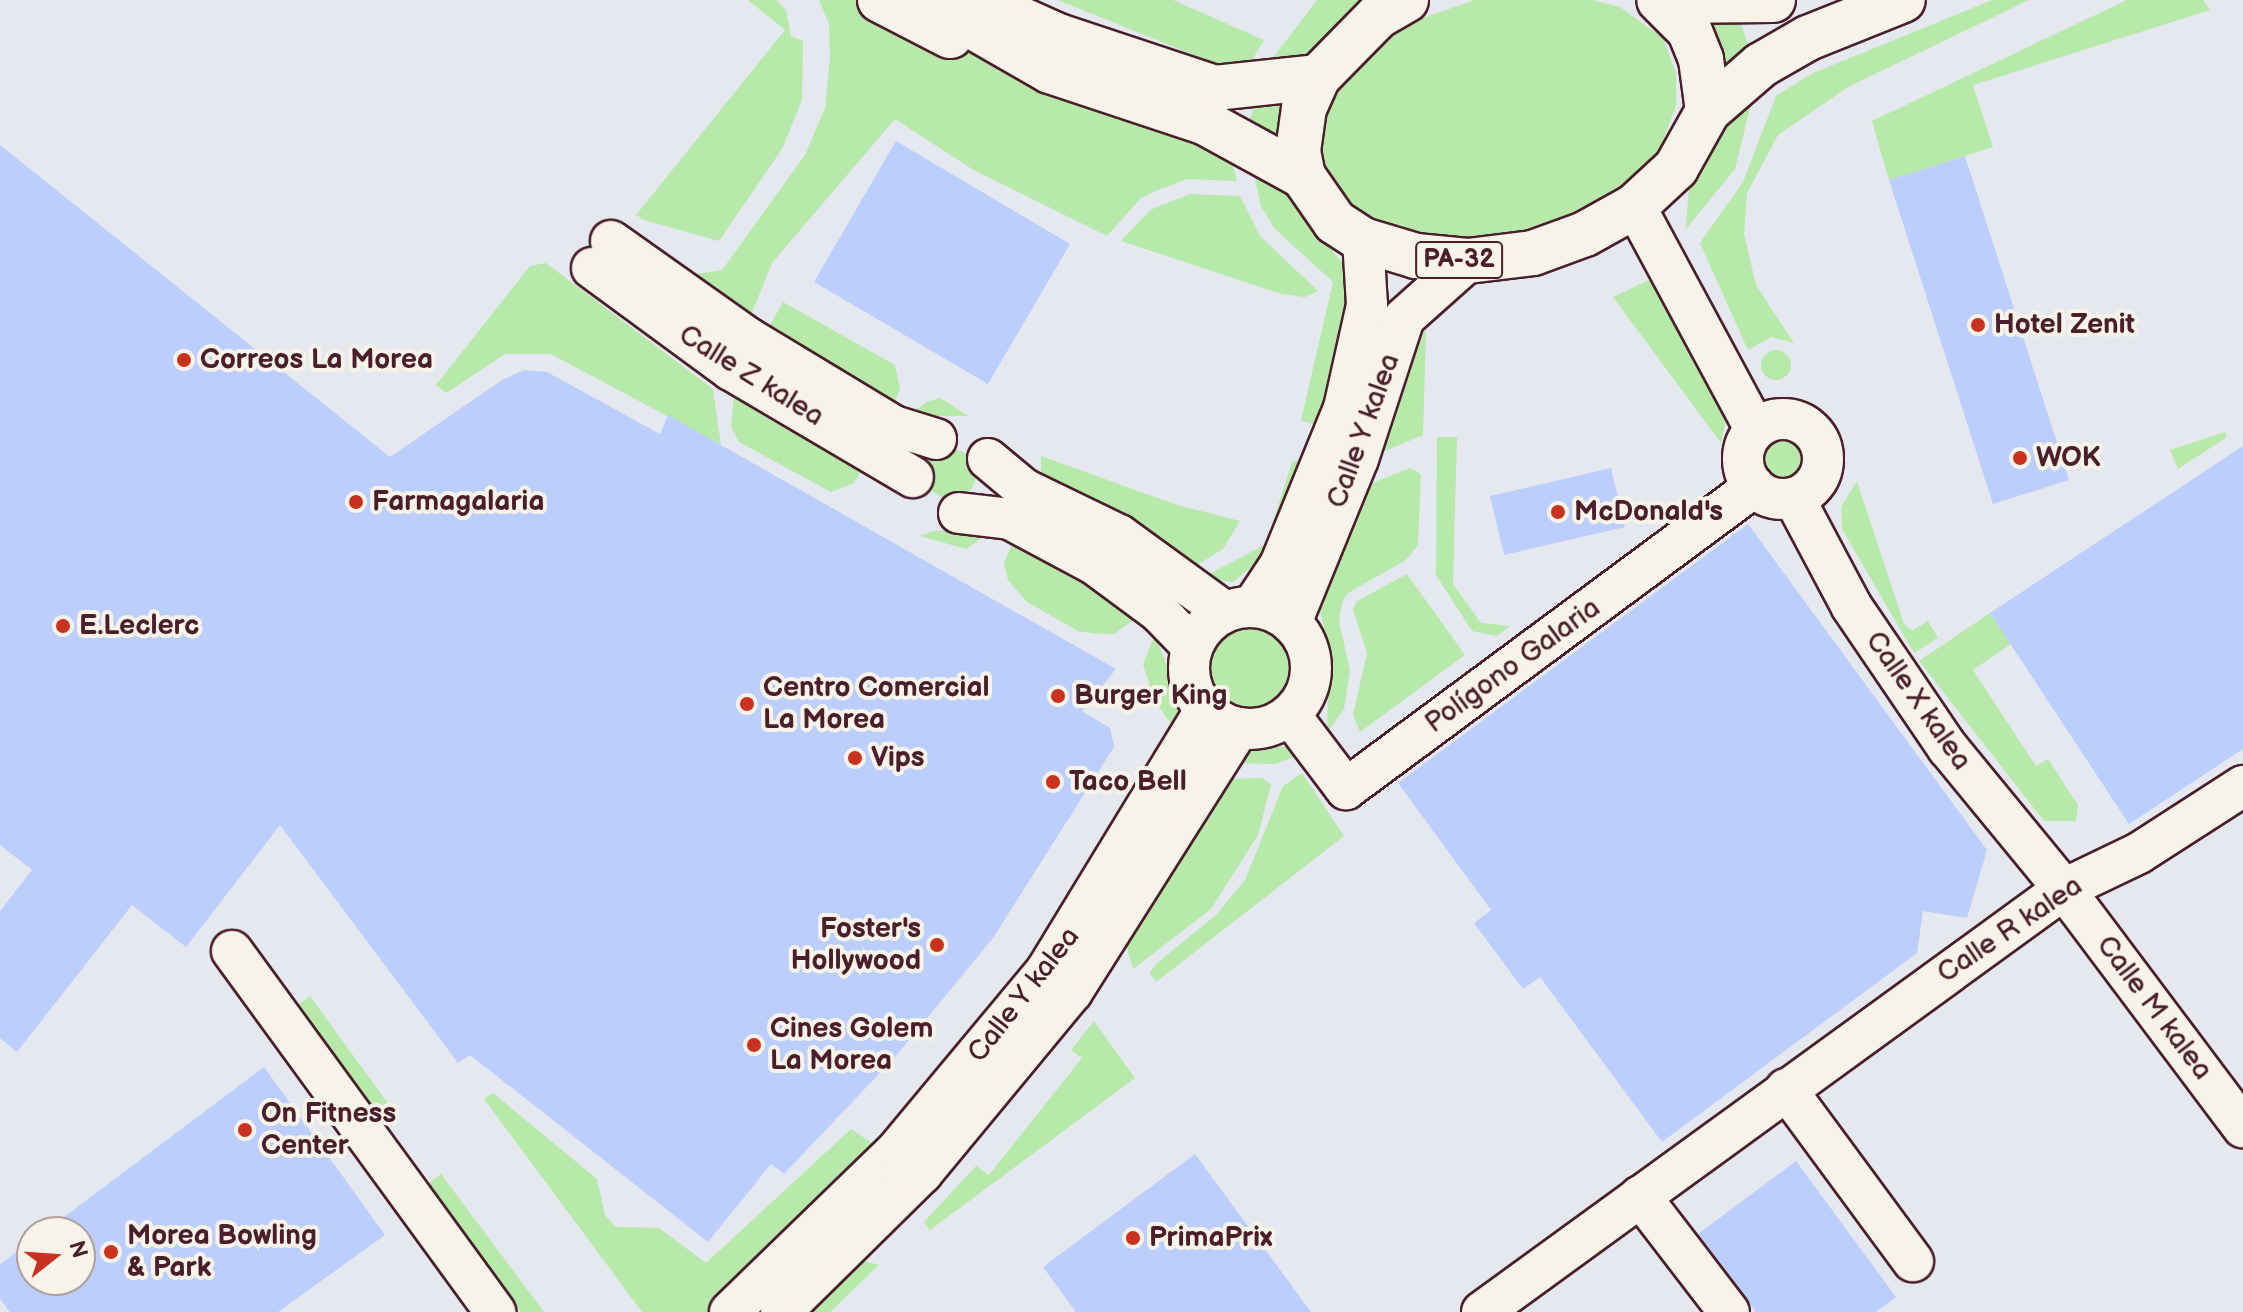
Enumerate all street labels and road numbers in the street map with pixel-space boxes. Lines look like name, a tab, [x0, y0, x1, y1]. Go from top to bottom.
road number: PA-32	[1415, 238, 1503, 282]
street label: Calle Z kalea	[672, 318, 830, 434]
street label: Calle Y kalea	[1320, 348, 1408, 514]
street label: Polígono Galaria	[1419, 591, 1607, 741]
street label: Calle X kalea	[1857, 625, 1979, 777]
street label: Calle R kalea	[1931, 869, 2089, 991]
street label: Calle Y kalea	[960, 920, 1088, 1070]
street label: Calle M kalea	[2089, 929, 2219, 1087]

